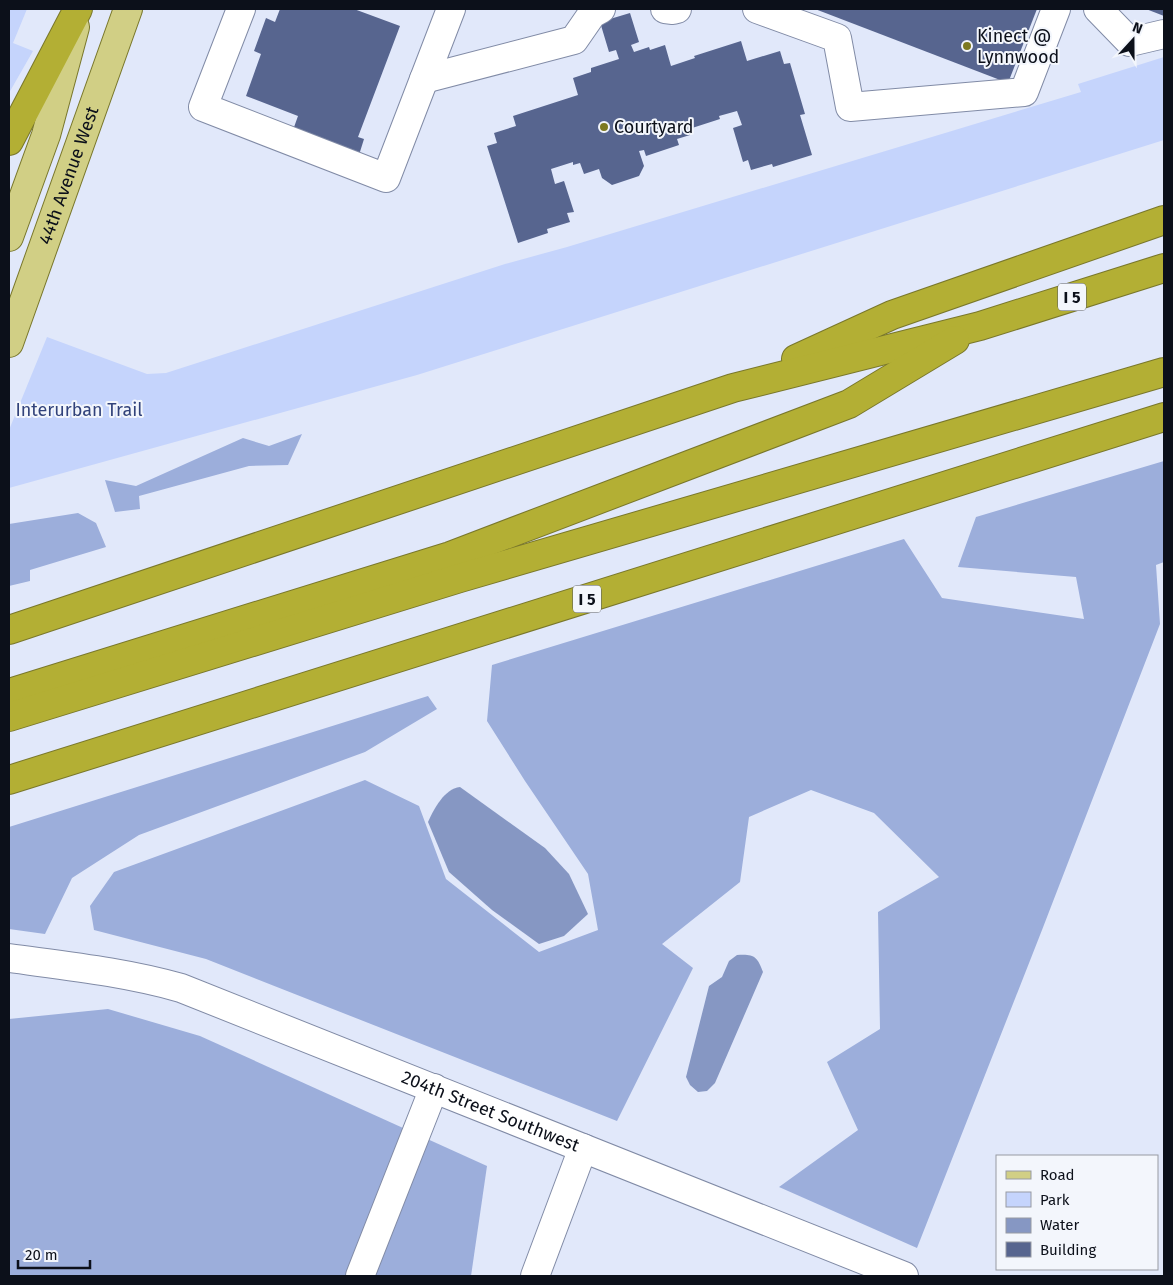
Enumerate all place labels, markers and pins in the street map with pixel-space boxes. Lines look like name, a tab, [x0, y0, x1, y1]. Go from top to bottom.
place label: Kinect @ Lynnwood	[977, 25, 1059, 68]
marker: Kinect @ Lynnwood	[961, 40, 973, 52]
place label: Courtyard	[614, 116, 694, 138]
marker: Courtyard	[598, 121, 610, 133]

